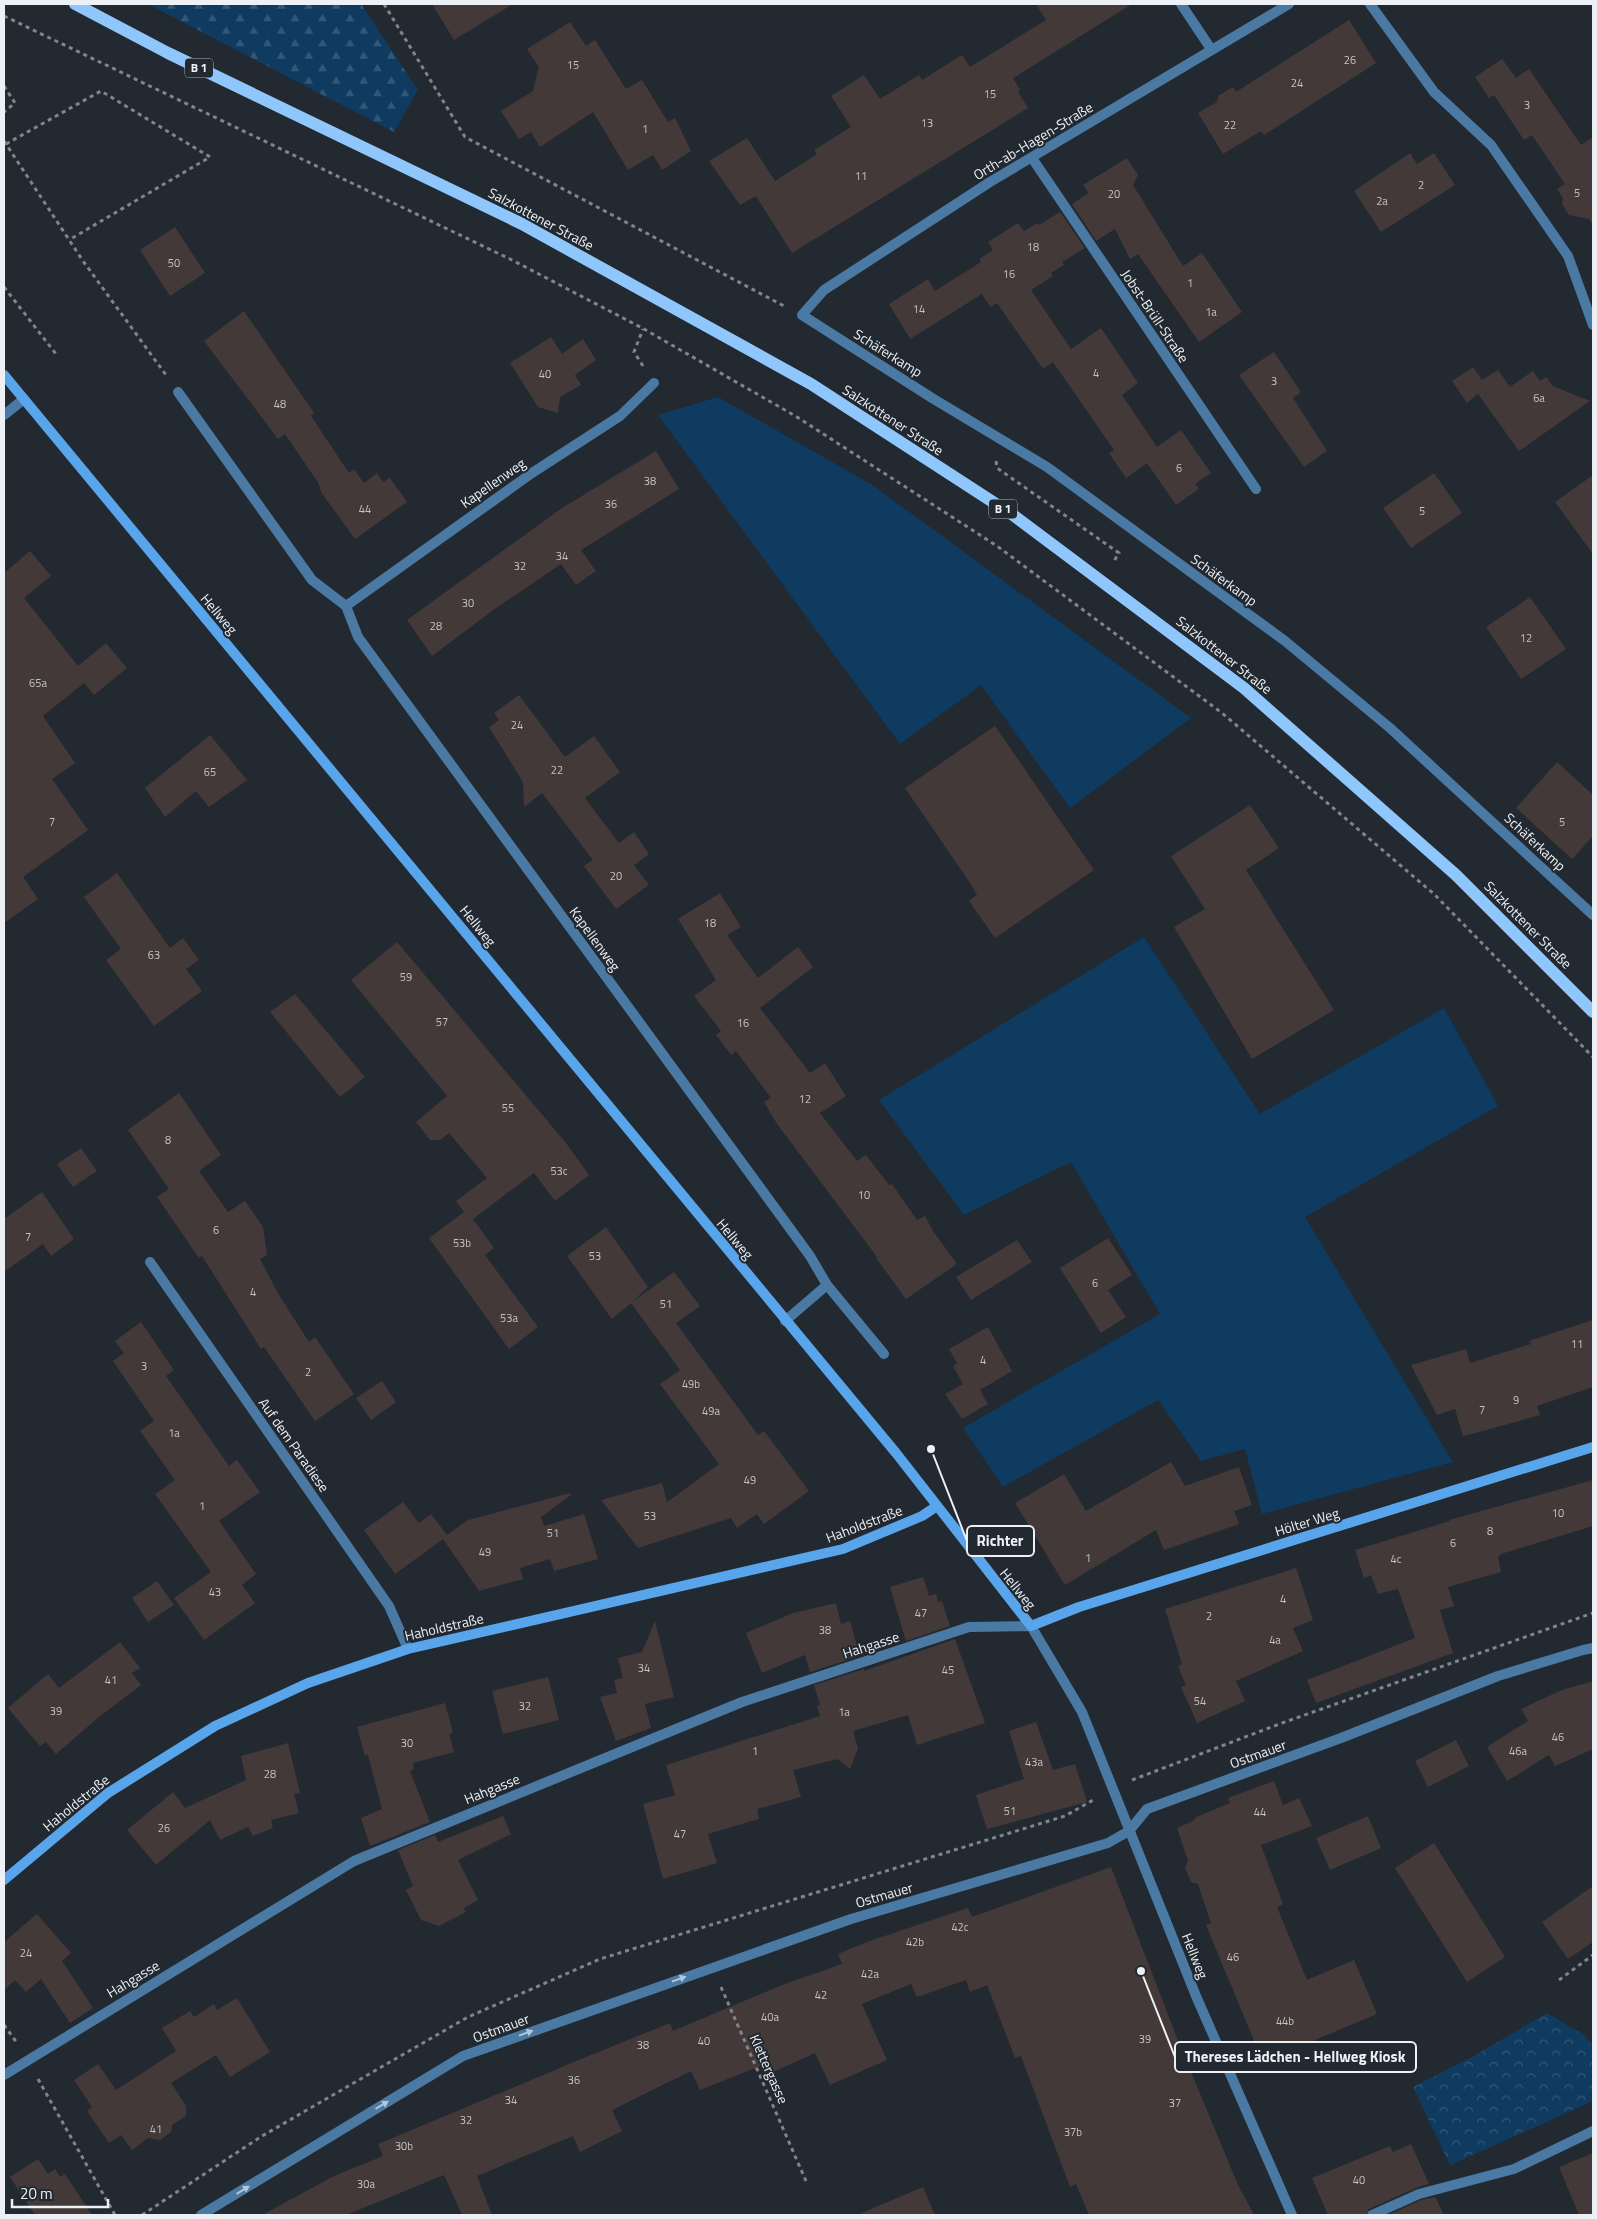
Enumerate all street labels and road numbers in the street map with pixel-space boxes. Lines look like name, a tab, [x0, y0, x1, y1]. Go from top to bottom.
road number: B 1	[185, 58, 213, 78]
street label: Orth-ab-Hagen-Straße	[969, 96, 1097, 185]
street label: Salzkottener Straße	[485, 182, 598, 255]
street label: Jobst-Brüll-Straße	[1116, 265, 1194, 367]
street label: Schäferkamp	[850, 323, 927, 382]
street label: Salzkottener Straße	[839, 379, 948, 460]
street label: Kapellenweg	[456, 452, 530, 513]
road number: B 1	[989, 499, 1017, 518]
street label: Schäferkamp	[1187, 548, 1262, 611]
street label: Hellweg	[196, 589, 243, 639]
street label: Salzkottener Straße	[1172, 610, 1277, 699]
street label: Schäferkamp	[1500, 808, 1571, 876]
street label: Salzkottener Straße	[1480, 876, 1577, 973]
street label: Hellweg	[455, 901, 502, 951]
street label: Kapellenweg	[565, 902, 626, 975]
street label: Hellweg	[712, 1214, 759, 1264]
street label: Auf dem Paradiese	[254, 1393, 335, 1496]
street label: Haholdstraße	[823, 1499, 905, 1548]
street label: Hölter Weg	[1272, 1502, 1342, 1541]
street label: Hellweg	[995, 1564, 1042, 1614]
street label: Haholdstraße	[402, 1607, 485, 1646]
street label: Hahgasse	[840, 1626, 902, 1664]
street label: Ostmauer	[1227, 1734, 1289, 1773]
street label: Hahgasse	[461, 1768, 523, 1809]
street label: Haholdstraße	[38, 1769, 114, 1836]
street label: Ostmauer	[853, 1876, 915, 1913]
street label: Hellweg	[1177, 1930, 1214, 1982]
street label: Hahgasse	[102, 1955, 163, 2003]
street label: Ostmauer	[470, 2008, 532, 2047]
street label: Klettergasse	[745, 2031, 794, 2107]

